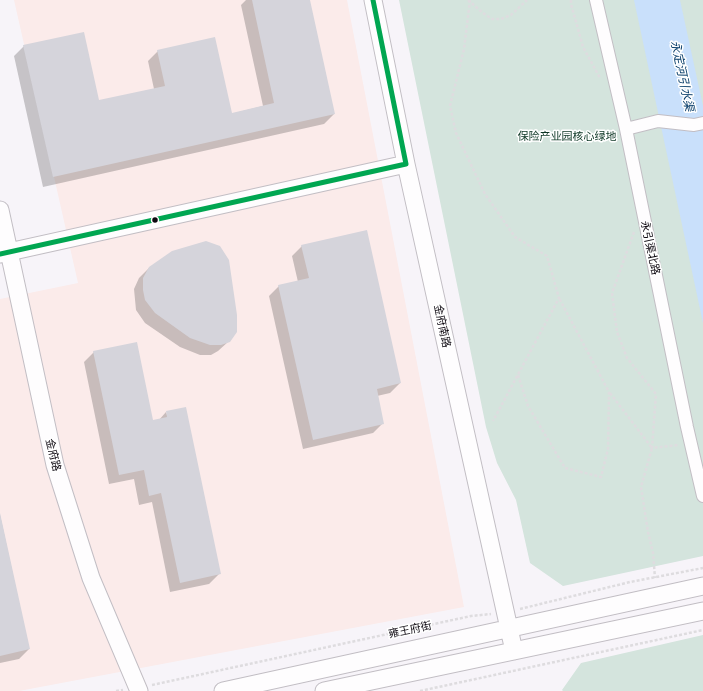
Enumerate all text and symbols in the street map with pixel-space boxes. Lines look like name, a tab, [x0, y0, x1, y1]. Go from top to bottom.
water label: 永定河引水渠	[667, 39, 697, 113]
park label: 保险产业园核心绿地	[518, 130, 616, 144]
unlabelled marker	[150, 215, 160, 225]
street label: 永引渠北路	[638, 220, 662, 276]
street label: 金府南路	[431, 303, 453, 349]
street label: 金府路	[43, 437, 63, 473]
street label: 雍王府街	[387, 619, 433, 641]

